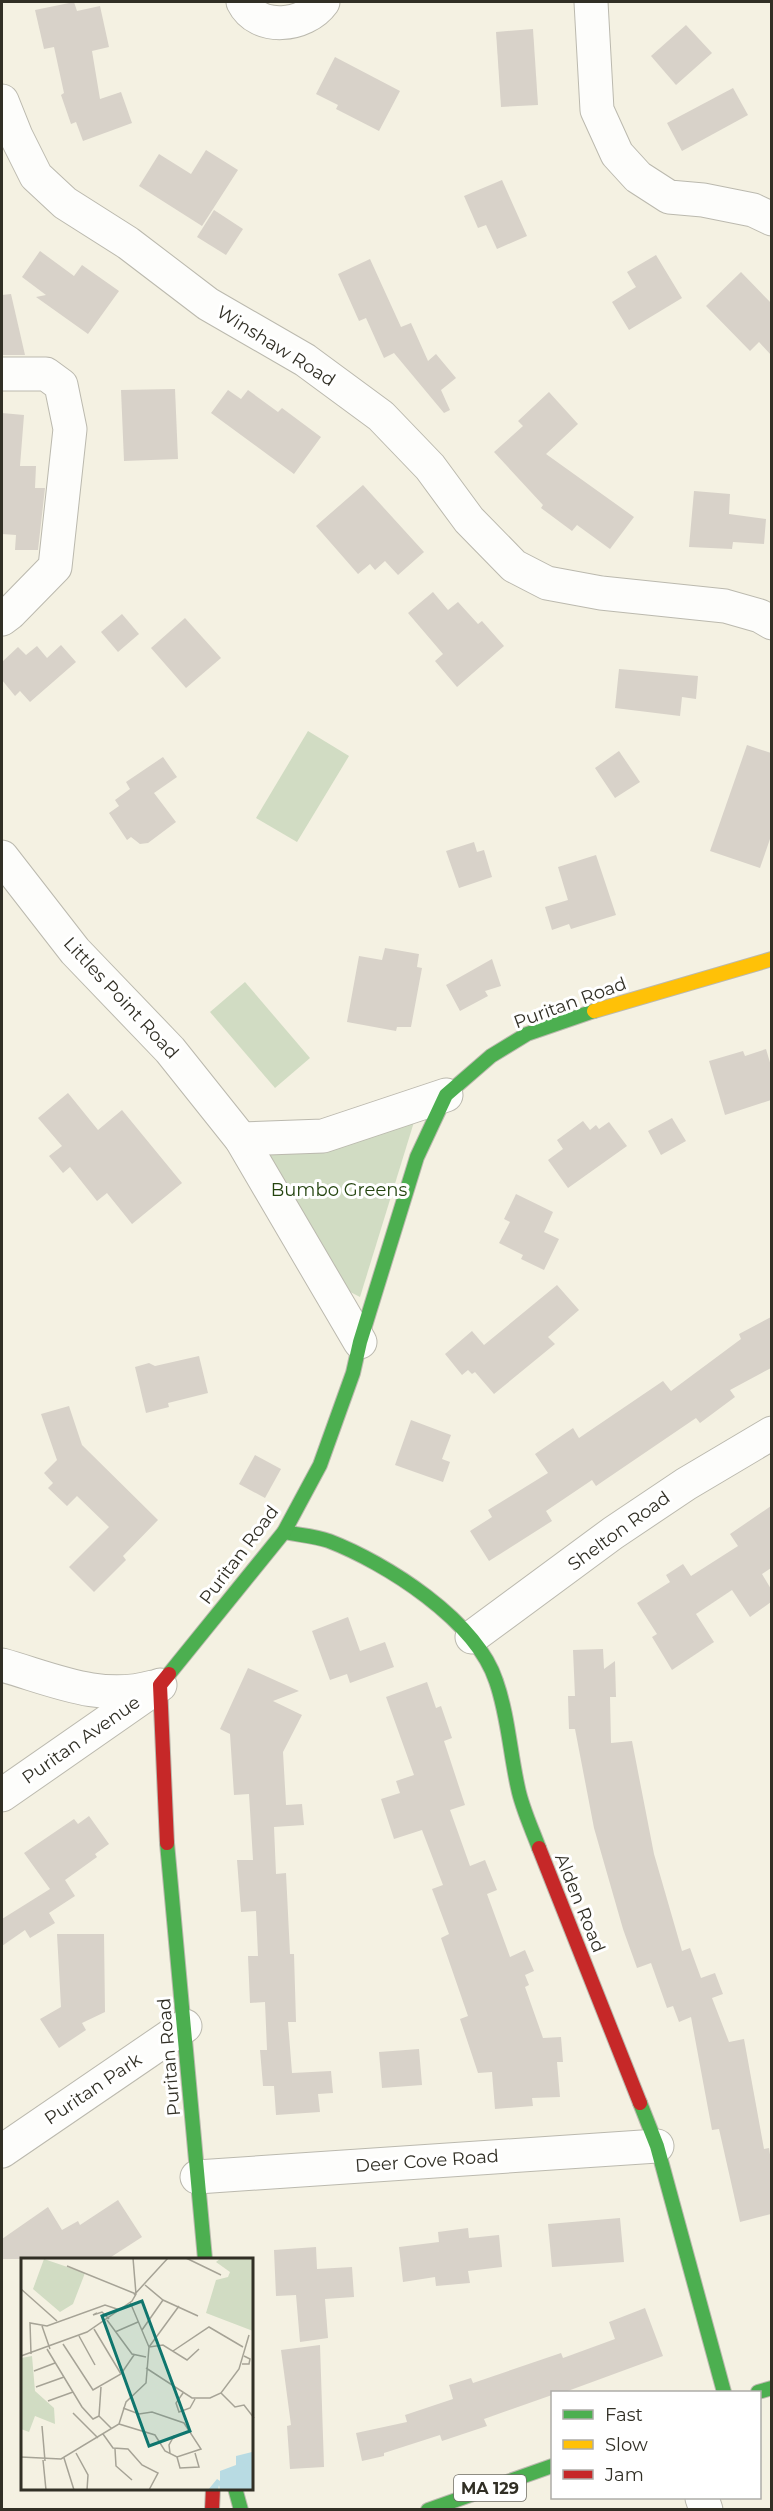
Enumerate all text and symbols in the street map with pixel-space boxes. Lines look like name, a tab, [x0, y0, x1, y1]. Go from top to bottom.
street label: Winshaw Road	[213, 301, 339, 391]
street label: Littles Point Road	[59, 932, 183, 1064]
street label: Puritan Road	[511, 972, 629, 1034]
park label: Bumbo Greens	[271, 1179, 407, 1201]
street label: Shelton Road	[564, 1487, 674, 1575]
street label: Puritan Road	[195, 1501, 283, 1609]
street label: Puritan Avenue	[18, 1691, 144, 1789]
street label: Alden Road	[550, 1850, 610, 1956]
street label: Puritan Road	[153, 1997, 185, 2117]
street label: Puritan Park	[40, 2048, 146, 2130]
street label: Deer Cove Road	[354, 2145, 500, 2177]
inset map	[21, 2258, 254, 2490]
legend	[551, 2391, 761, 2499]
text: Fast	[605, 2404, 643, 2426]
text: Slow	[605, 2434, 648, 2456]
text: Jam	[604, 2464, 644, 2486]
road number: MA 129	[454, 2475, 526, 2501]

